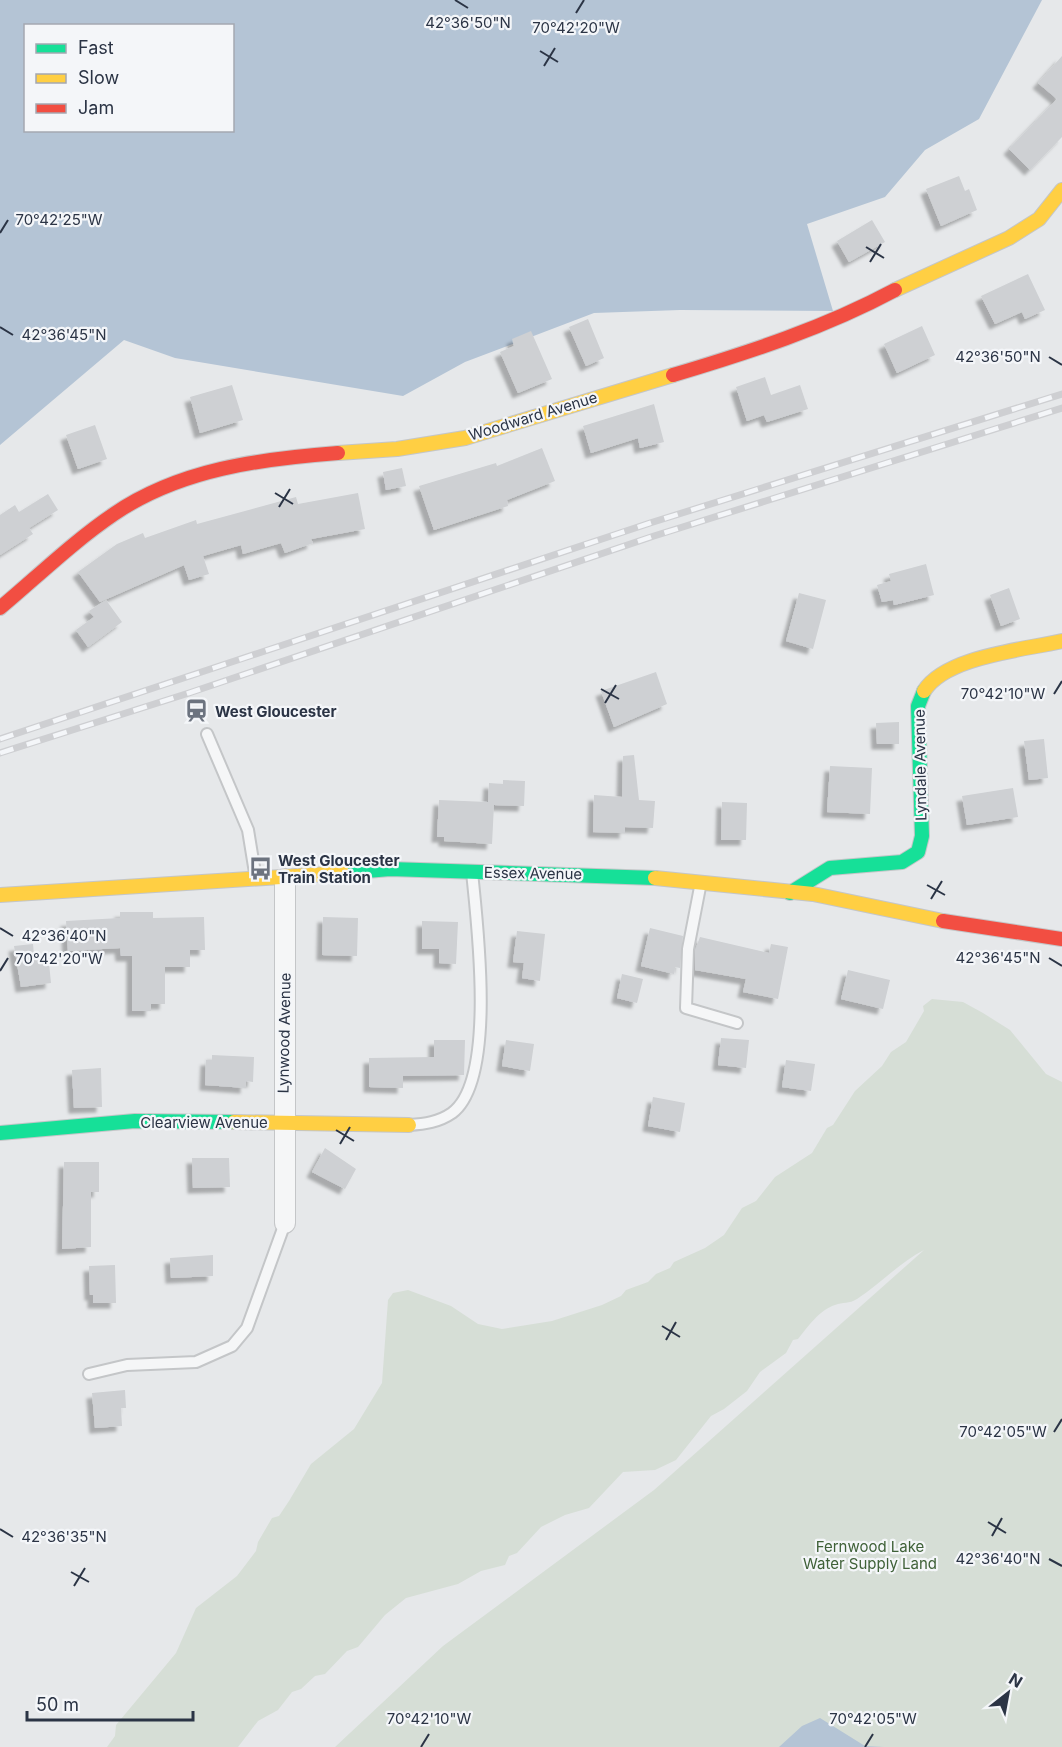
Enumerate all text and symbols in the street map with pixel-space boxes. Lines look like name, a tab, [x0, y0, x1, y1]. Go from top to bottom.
text: 42°36'50"N	[425, 13, 511, 32]
text: 70°42'20"W	[532, 18, 620, 37]
legend	[24, 24, 234, 132]
text: Fast	[78, 37, 114, 58]
text: Slow	[78, 67, 119, 88]
text: Jam	[78, 97, 114, 118]
text: 70°42'25"W	[15, 210, 103, 229]
text: 42°36'45"N	[22, 325, 106, 344]
text: 42°36'50"N	[955, 347, 1041, 366]
street label: Woodward Avenue	[466, 387, 600, 445]
text: 70°42'10"W	[961, 684, 1045, 703]
station icon: West Gloucester	[184, 698, 210, 724]
place label: West Gloucester	[215, 702, 337, 721]
street label: Lyndale Avenue	[910, 709, 930, 821]
place label: West Gloucester Train Station	[278, 851, 400, 887]
bus stop icon: West Gloucester Train Station	[247, 856, 273, 882]
street label: Essex Avenue	[484, 863, 582, 883]
text: 42°36'40"N	[21, 926, 107, 945]
text: 42°36'45"N	[956, 948, 1040, 967]
text: 70°42'20"W	[15, 949, 103, 968]
street label: Lynwood Avenue	[273, 972, 295, 1094]
street label: Clearview Avenue	[140, 1113, 268, 1132]
text: 70°42'05"W	[959, 1422, 1047, 1441]
text: 42°36'35"N	[21, 1527, 107, 1546]
park label: Fernwood Lake Water Supply Land	[803, 1537, 937, 1573]
text: 42°36'40"N	[955, 1549, 1041, 1568]
north arrow	[978, 1663, 1038, 1723]
text: N	[1005, 1668, 1026, 1692]
scale bar	[27, 1684, 194, 1722]
text: 50 m	[36, 1694, 79, 1715]
text: 70°42'10"W	[387, 1709, 471, 1728]
text: 70°42'05"W	[829, 1709, 917, 1728]

